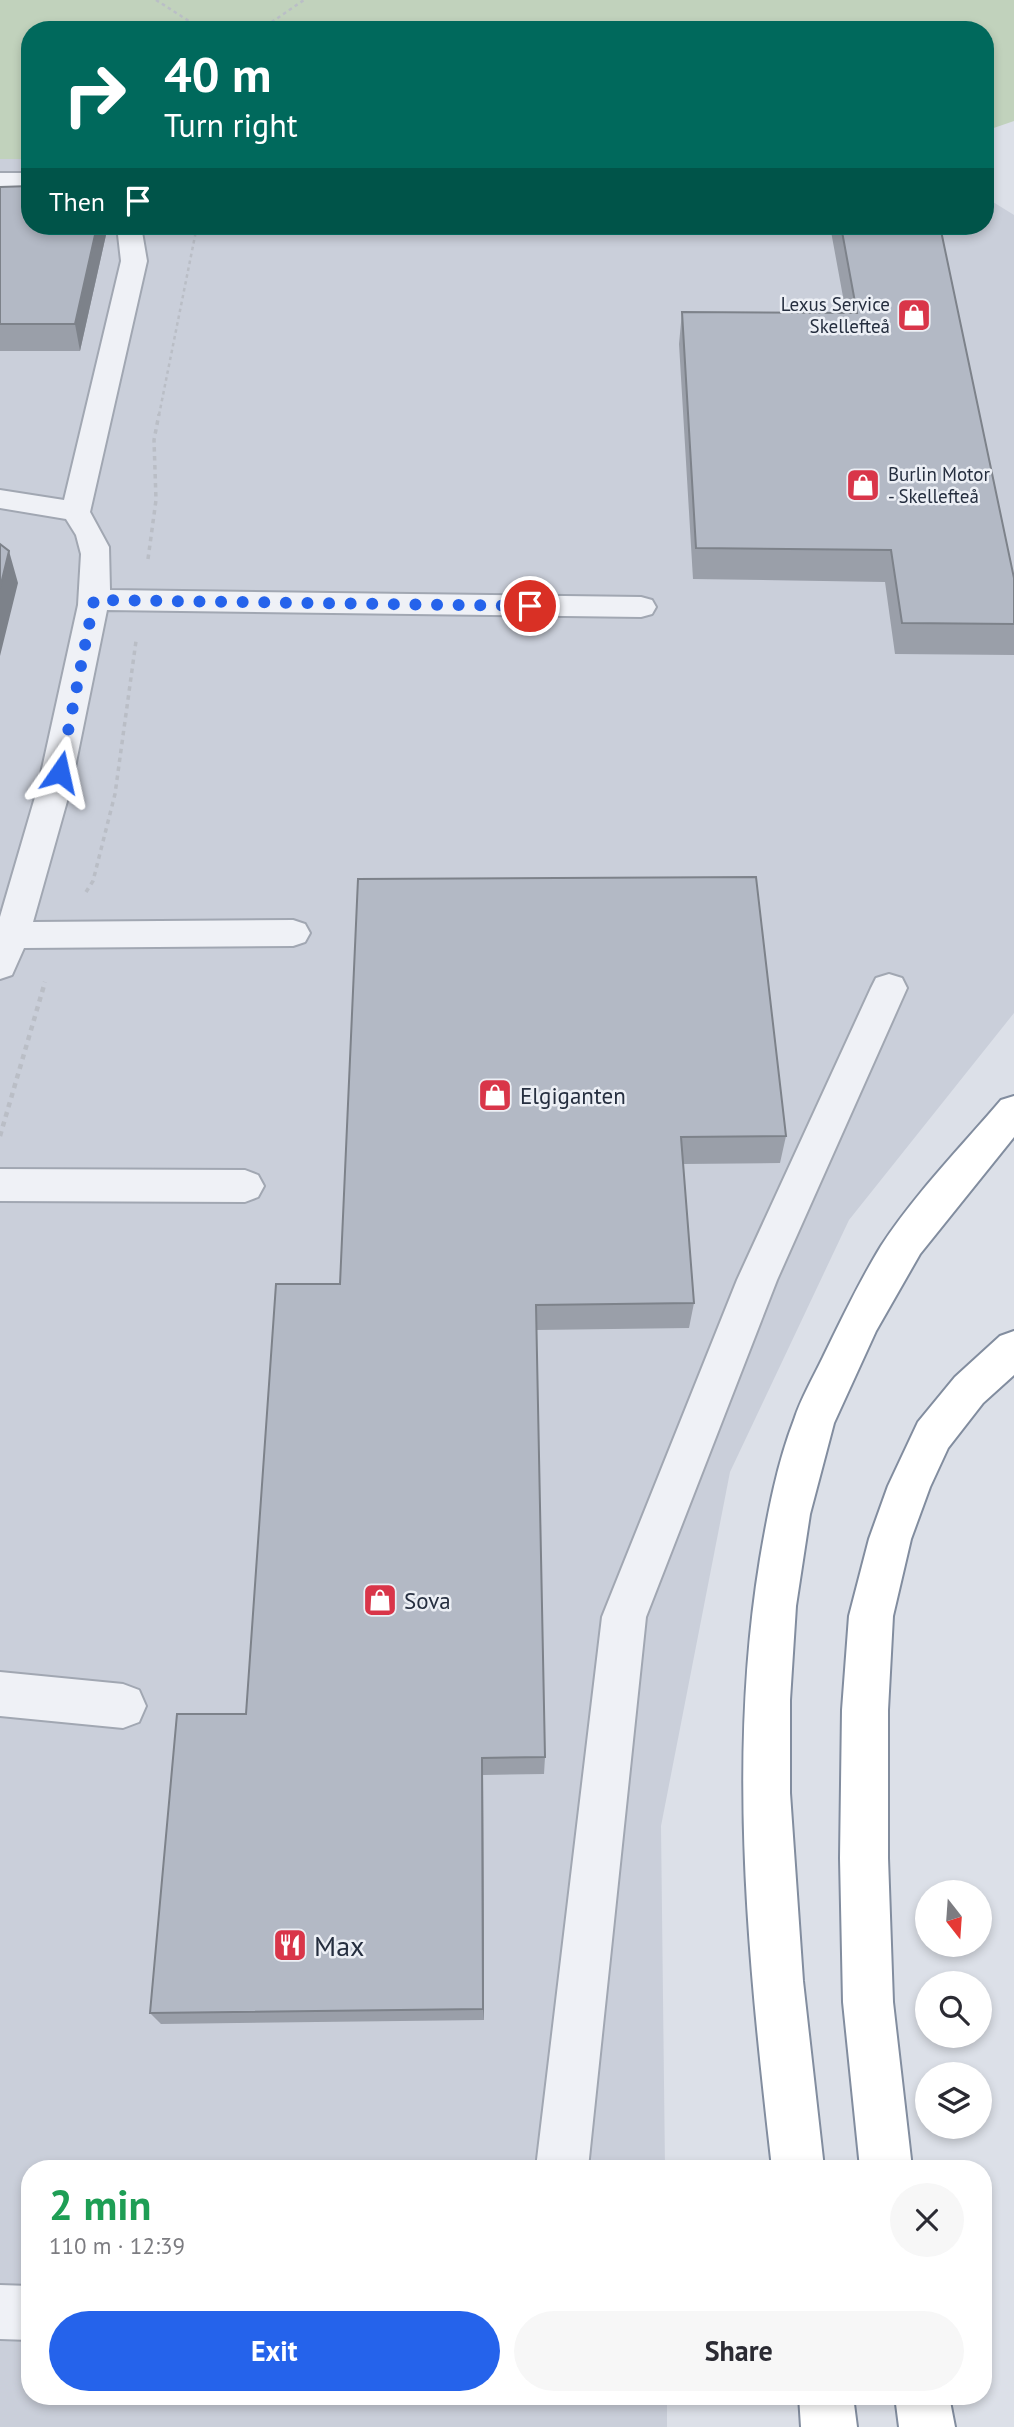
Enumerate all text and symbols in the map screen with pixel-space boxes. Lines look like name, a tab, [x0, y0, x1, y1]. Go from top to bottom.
text: 40 m	[164, 42, 271, 106]
icon: right	[49, 49, 140, 140]
text: Turn right	[164, 104, 298, 146]
icon: arrive	[119, 182, 157, 220]
text: Then	[49, 185, 105, 218]
place label: Lexus Service Skellefteå	[781, 292, 890, 338]
shop icon: Lexus Service Skellefteå	[895, 296, 933, 334]
place label: Burlin Motor - Skellefteå	[888, 462, 991, 508]
shop icon: Burlin Motor - Skellefteå	[844, 466, 882, 504]
pin	[500, 576, 560, 636]
icon: arrive	[511, 587, 549, 625]
position arrow	[23, 735, 97, 809]
shop icon: Elgiganten	[476, 1076, 514, 1114]
place label: Elgiganten	[520, 1081, 626, 1110]
shop icon: Sova	[361, 1581, 399, 1619]
place label: Sova	[404, 1586, 451, 1615]
north arrow	[915, 1880, 992, 1956]
map controls	[915, 1880, 992, 2139]
restaurant icon: Max	[271, 1926, 309, 1964]
place label: Max	[314, 1927, 364, 1964]
button: search	[915, 1971, 992, 2048]
button: layers	[915, 2062, 992, 2139]
text: 2 min	[49, 2177, 151, 2232]
button: close	[890, 2183, 964, 2257]
text: 110 m · 12:39	[49, 2231, 185, 2260]
button: Exit	[49, 2311, 500, 2391]
button: Share	[514, 2311, 964, 2391]

